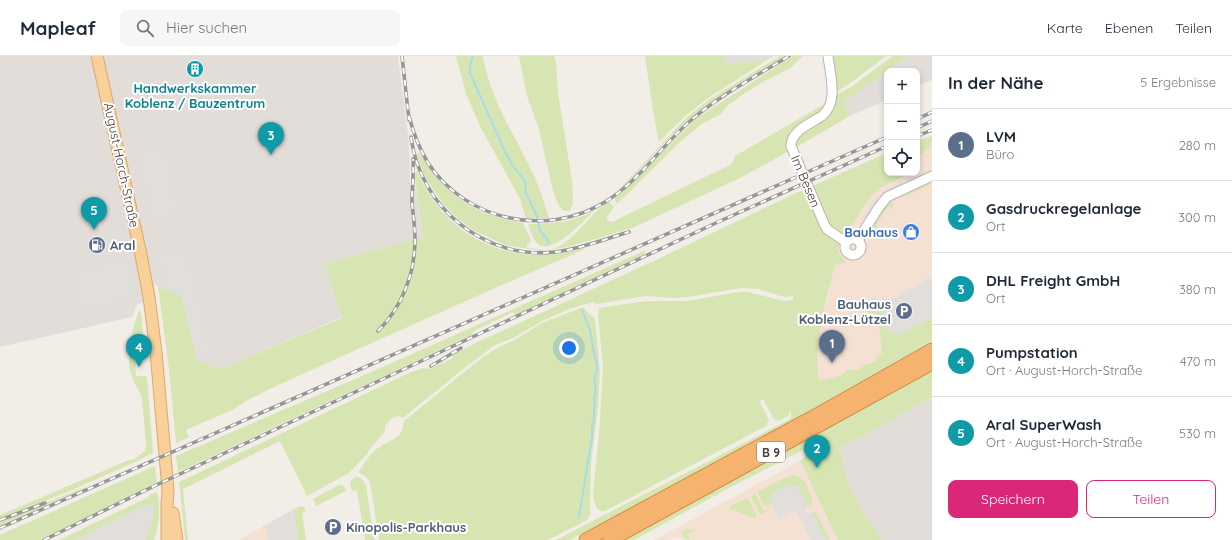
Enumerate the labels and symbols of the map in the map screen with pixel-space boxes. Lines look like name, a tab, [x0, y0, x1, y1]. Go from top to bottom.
building icon: Handwerkskammer Koblenz / Bauzentrum	[185, 59, 205, 79]
place label: Handwerkskammer Koblenz / Bauzentrum	[125, 80, 265, 111]
street label: August-Horch-Straße	[101, 101, 143, 229]
pin: 3	[258, 122, 284, 155]
street label: Im Besen	[788, 152, 824, 210]
pin: 5	[81, 197, 107, 230]
shop icon: Bauhaus	[901, 222, 921, 242]
place label: Bauhaus	[844, 224, 898, 240]
fuel station icon: Aral	[87, 235, 107, 255]
place label: Aral	[110, 237, 135, 253]
place label: Bauhaus Koblenz-Lützel	[799, 296, 891, 327]
parking icon: Bauhaus Koblenz-Lützel	[894, 301, 914, 321]
pin: 1	[819, 330, 845, 363]
pin: 4	[126, 334, 152, 367]
your location	[559, 338, 579, 358]
pin: 2	[804, 435, 830, 468]
road number: B 9	[757, 442, 785, 462]
parking icon: Kinopolis-Parkhaus	[323, 517, 343, 537]
place label: Kinopolis-Parkhaus	[346, 519, 466, 535]

